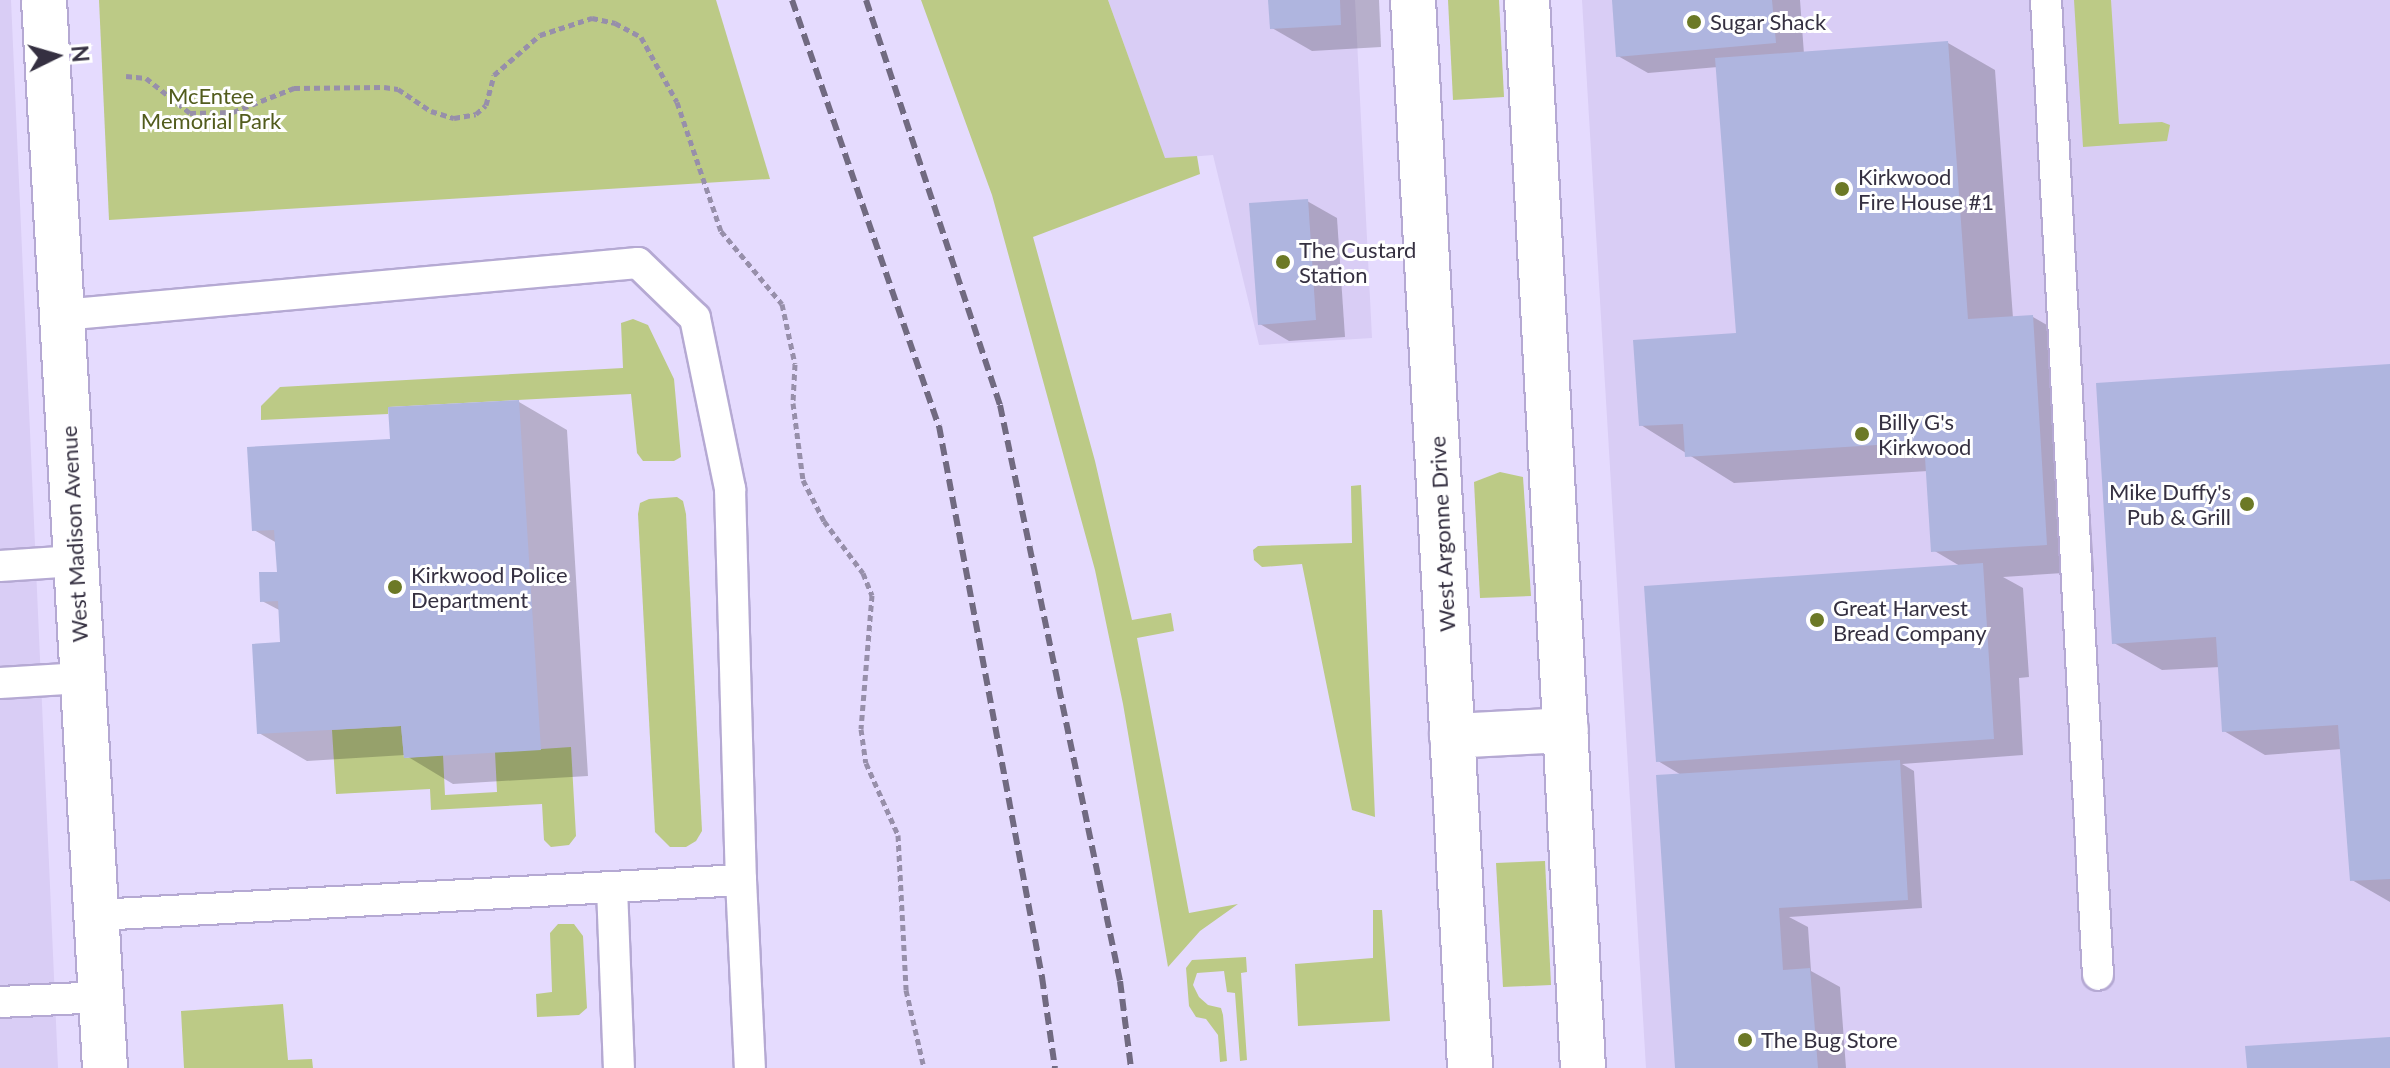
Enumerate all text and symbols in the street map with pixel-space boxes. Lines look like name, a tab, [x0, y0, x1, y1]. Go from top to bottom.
place label: Sugar Shack	[1710, 9, 1827, 35]
marker: Sugar Shack	[1685, 13, 1703, 31]
north arrow	[16, 16, 96, 96]
text: N	[66, 44, 95, 63]
park label: McEntee Memorial Park	[141, 82, 281, 134]
place label: Kirkwood Fire House #1	[1858, 163, 1994, 214]
marker: Kirkwood Fire House #1	[1833, 180, 1851, 198]
place label: The Custard Station	[1299, 236, 1416, 288]
marker: The Custard Station	[1274, 253, 1292, 271]
place label: Billy G's Kirkwood	[1878, 408, 1971, 460]
street label: West Madison Avenue	[55, 425, 93, 643]
marker: Billy G's Kirkwood	[1853, 425, 1871, 443]
street label: West Argonne Drive	[1424, 435, 1460, 633]
place label: Mike Duffy's Pub & Grill	[2109, 478, 2231, 530]
marker: Mike Duffy's Pub & Grill	[2238, 495, 2256, 513]
place label: Kirkwood Police Department	[411, 561, 568, 612]
marker: Kirkwood Police Department	[386, 578, 404, 596]
place label: Great Harvest Bread Company	[1833, 594, 1987, 646]
marker: Great Harvest Bread Company	[1808, 611, 1826, 629]
place label: The Bug Store	[1761, 1027, 1898, 1053]
marker: The Bug Store	[1736, 1031, 1754, 1049]

